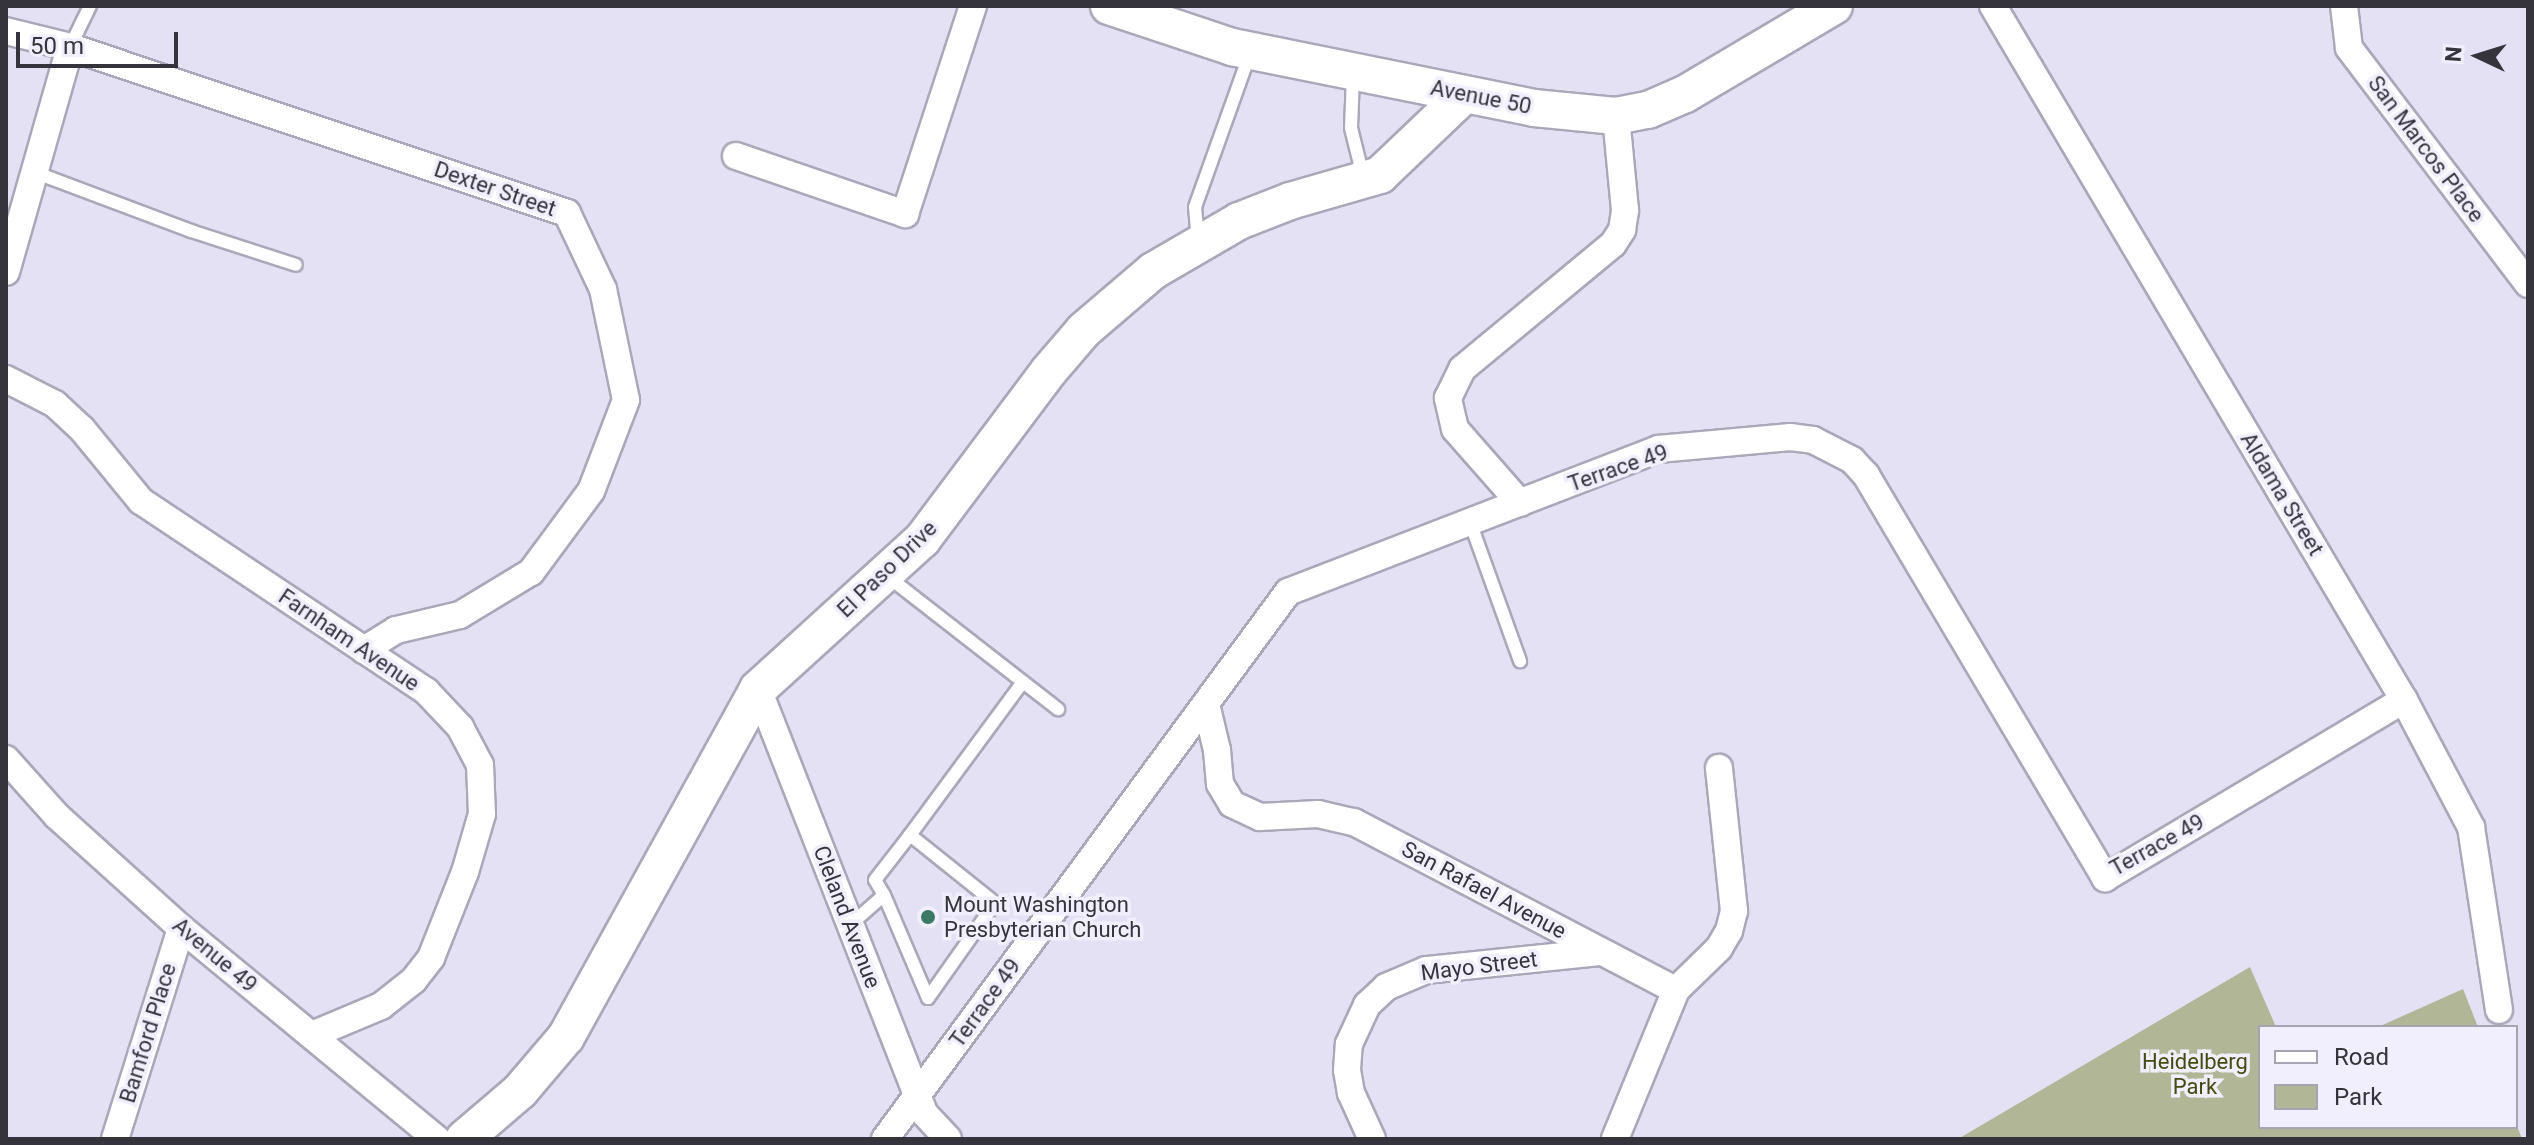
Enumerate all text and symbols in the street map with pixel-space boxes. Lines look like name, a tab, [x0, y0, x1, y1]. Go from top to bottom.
scale bar	[20, 16, 182, 66]
north arrow	[2438, 16, 2518, 96]
text: 50 m	[30, 32, 84, 60]
text: N	[2441, 46, 2467, 63]
street label: San Marcos Place	[2362, 71, 2490, 227]
street label: Avenue 50	[1428, 74, 1534, 120]
street label: Dexter Street	[431, 156, 559, 222]
street label: Aldama Street	[2235, 428, 2329, 560]
street label: Terrace 49	[1565, 439, 1671, 497]
street label: El Paso Drive	[832, 515, 942, 623]
street label: Farnham Avenue	[274, 583, 424, 697]
street label: Terrace 49	[2105, 808, 2209, 882]
street label: San Rafael Avenue	[1397, 836, 1571, 944]
street label: Cleland Avenue	[808, 842, 886, 992]
place label: Mount Washington Presbyterian Church	[944, 891, 1141, 942]
marker: Mount Washington Presbyterian Church	[919, 908, 937, 926]
street label: Avenue 49	[167, 912, 263, 998]
street label: Mayo Street	[1419, 946, 1539, 986]
street label: Terrace 49	[944, 953, 1026, 1053]
street label: Bamford Place	[114, 960, 182, 1106]
legend	[2258, 1025, 2518, 1129]
text: Road	[2334, 1043, 2389, 1071]
park label: Heidelberg Park	[2142, 1048, 2248, 1100]
text: Park	[2334, 1083, 2382, 1111]

